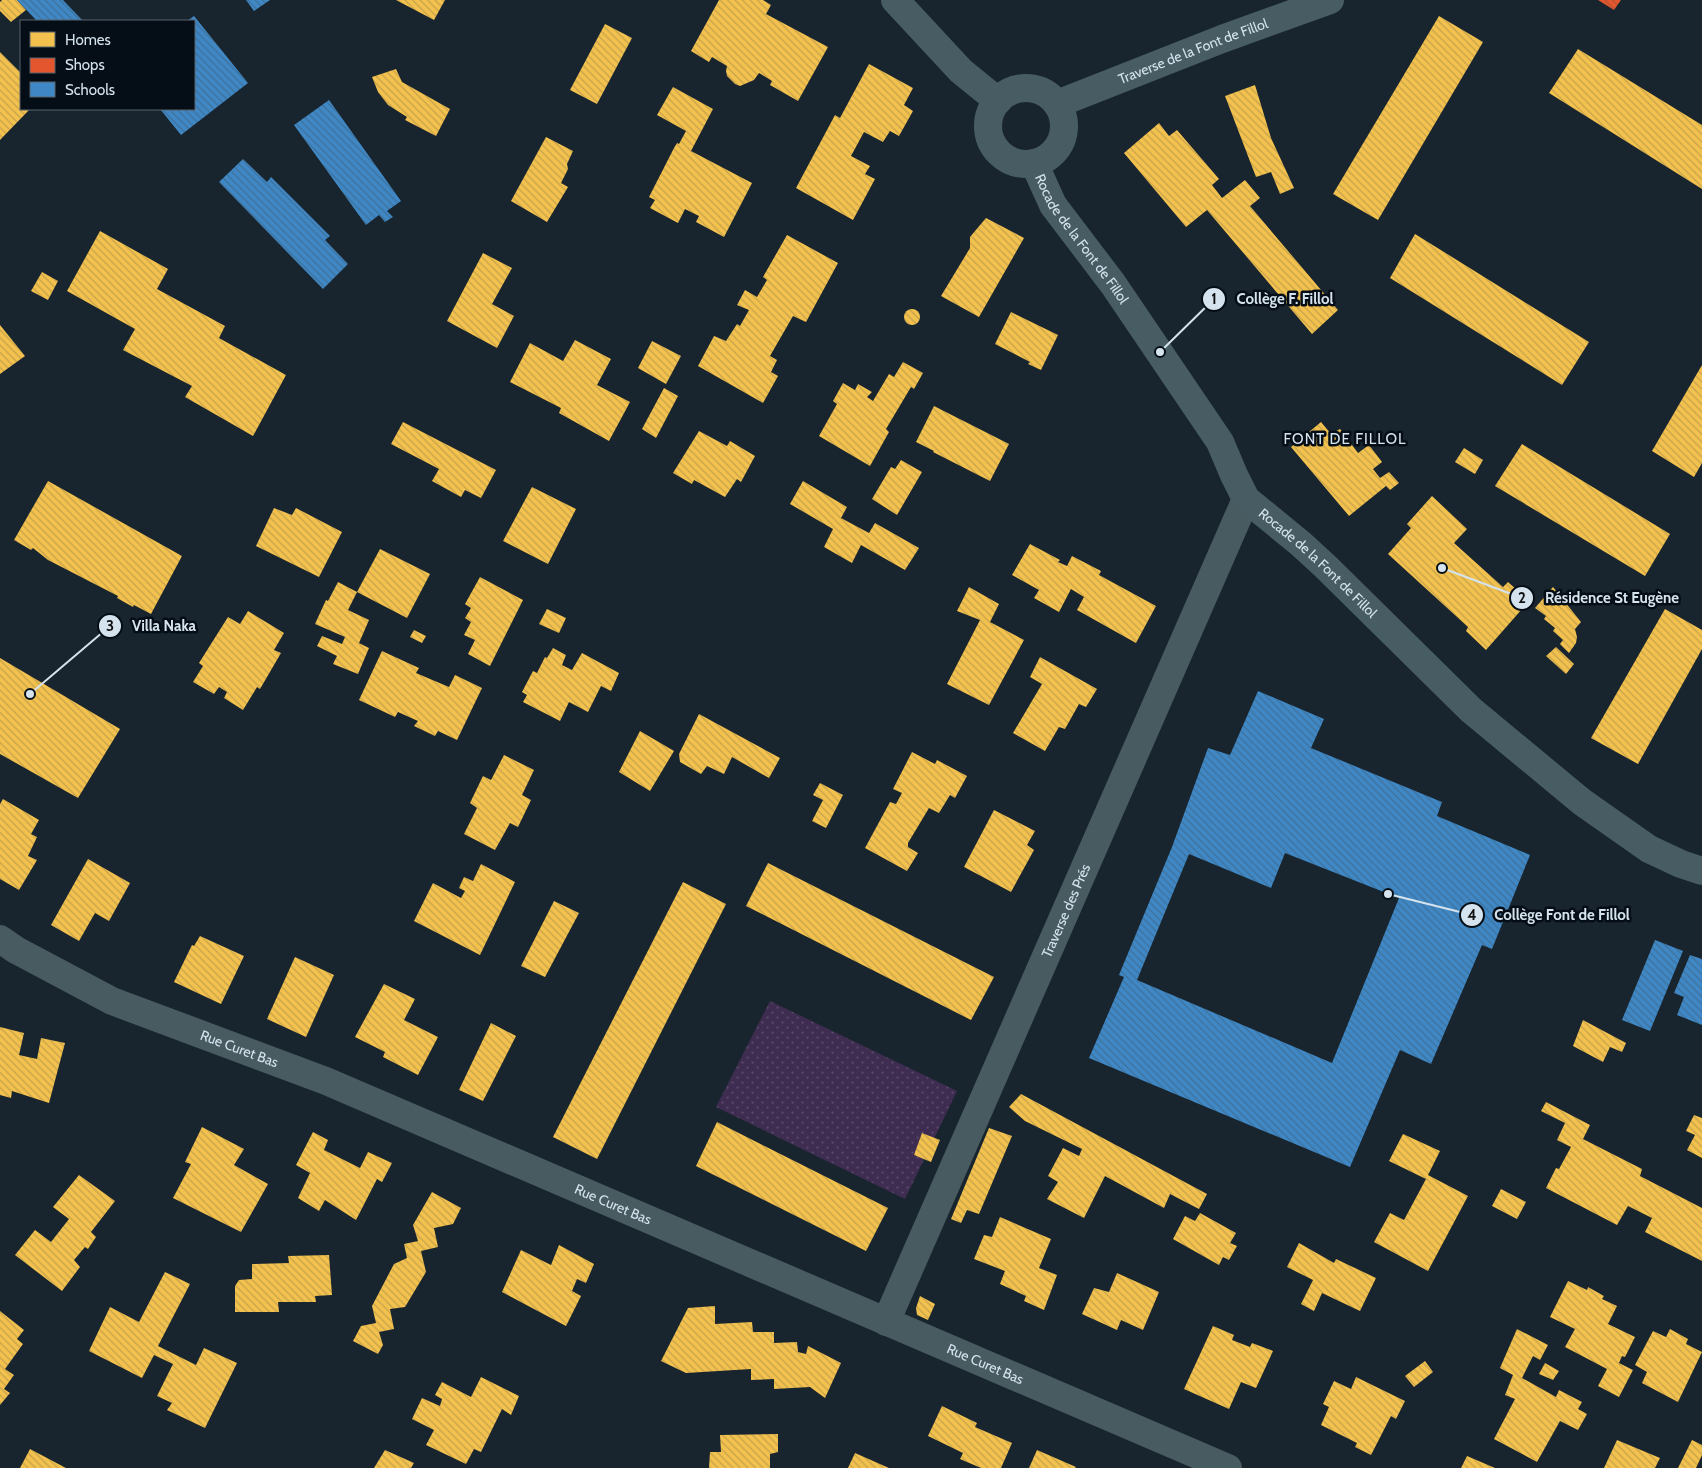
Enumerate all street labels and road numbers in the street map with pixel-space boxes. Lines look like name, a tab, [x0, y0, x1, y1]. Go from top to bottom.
street label: Traverse de la Font de Fillol	[1116, 14, 1271, 88]
street label: Rocade de la Font de Fillol	[1031, 171, 1133, 308]
street label: Rocade de la Font de Fillol	[1255, 504, 1381, 622]
street label: Traverse des Prés	[1038, 861, 1094, 960]
street label: Rue Curet Bas	[198, 1026, 281, 1071]
street label: Rue Curet Bas	[572, 1180, 654, 1229]
street label: Rue Curet Bas	[944, 1339, 1027, 1388]

